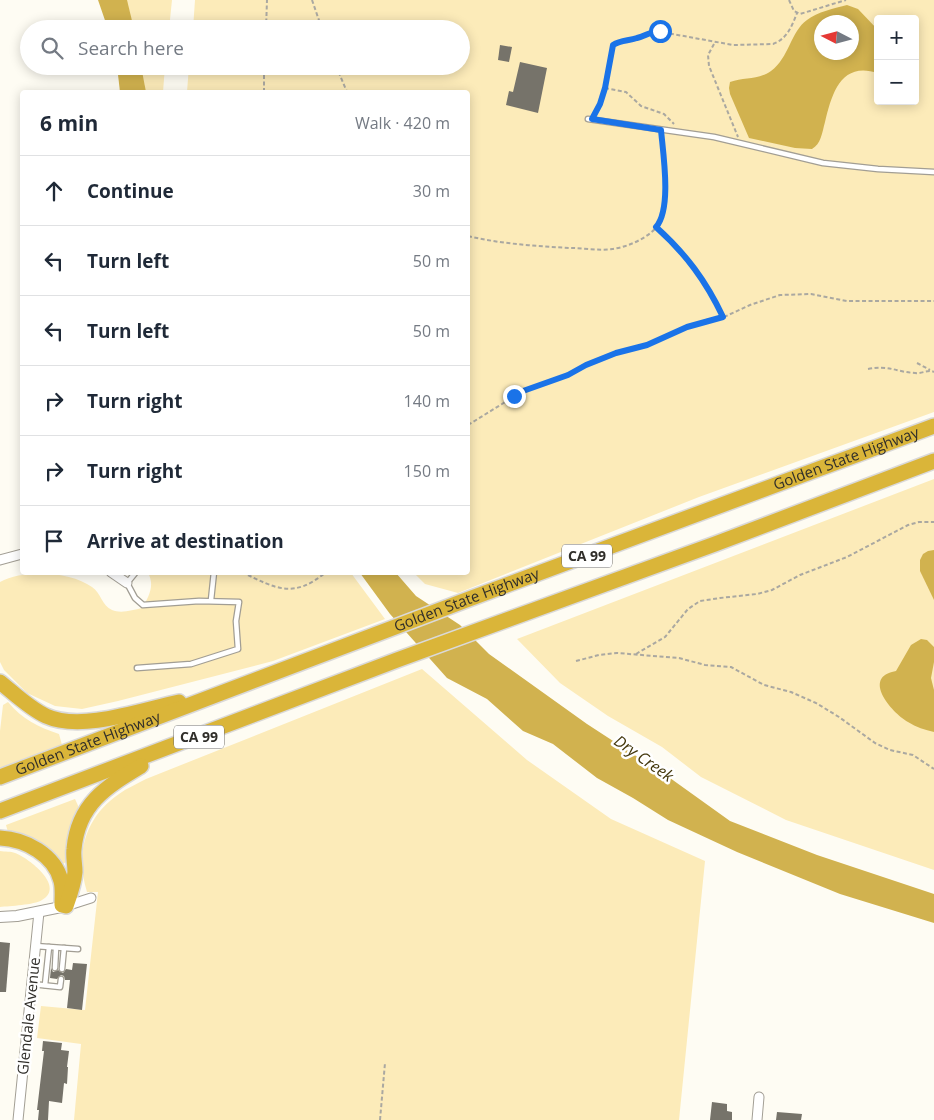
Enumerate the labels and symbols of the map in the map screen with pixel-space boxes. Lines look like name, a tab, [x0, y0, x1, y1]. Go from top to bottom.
north arrow	[814, 15, 859, 60]
route start	[649, 20, 672, 43]
route end	[503, 385, 526, 408]
street label: Golden State Highway	[770, 421, 922, 494]
road number: CA 99	[562, 544, 612, 568]
street label: Golden State Highway	[391, 563, 542, 636]
street label: Golden State Highway	[12, 706, 163, 779]
road number: CA 99	[174, 726, 224, 749]
water label: Dry Creek	[610, 729, 679, 787]
street label: Glendale Avenue	[12, 956, 44, 1076]

